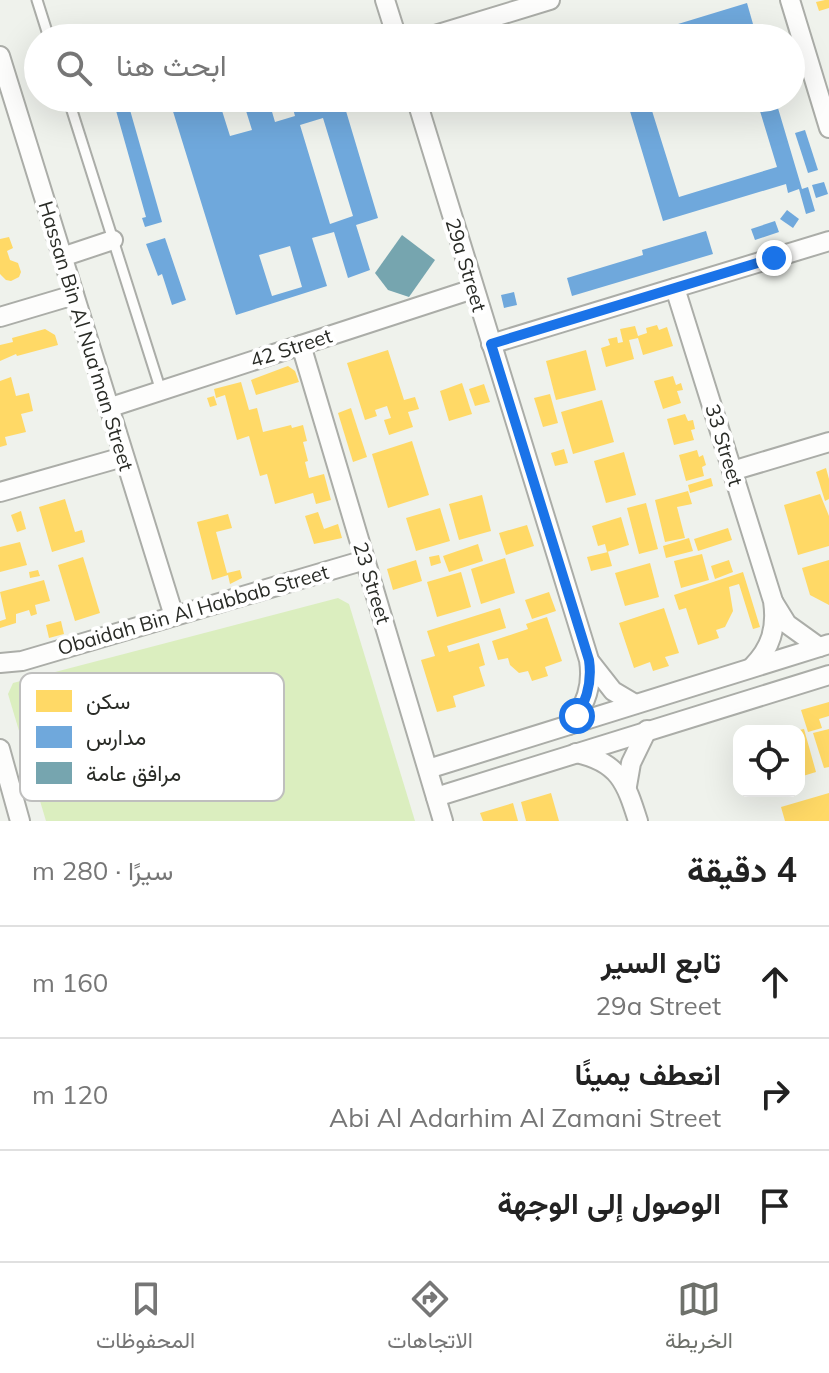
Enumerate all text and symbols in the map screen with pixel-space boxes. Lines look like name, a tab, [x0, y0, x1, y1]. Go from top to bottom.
search box	[24, 24, 805, 112]
icon: search	[52, 46, 96, 90]
text: ابحث هنا	[116, 46, 227, 84]
street label: Hassan Bin Al Nua'man Street	[33, 198, 139, 474]
street label: 29a Street	[440, 215, 493, 315]
route end	[756, 240, 792, 276]
street label: 42 Street	[247, 323, 335, 372]
street label: 33 Street	[700, 401, 749, 489]
street label: 23 Street	[348, 539, 397, 627]
street label: Obaidah Bin Al Habbab Street	[54, 559, 331, 660]
legend	[20, 673, 284, 801]
text: سكن	[86, 687, 130, 715]
route start	[559, 698, 595, 734]
text: مدارس	[86, 723, 146, 751]
map controls	[733, 725, 805, 797]
button: locate	[733, 725, 805, 797]
text: مرافق عامة	[86, 759, 181, 787]
text: 4 دقيقة	[687, 848, 797, 891]
text: سيرًا · 280 m	[32, 854, 173, 887]
text: تابع السير	[601, 943, 721, 981]
icon: ahead	[753, 960, 797, 1004]
text: 160 m	[32, 966, 108, 999]
text: 29a Street	[596, 989, 721, 1022]
text: انعطف يمينًا	[575, 1055, 721, 1093]
icon: right	[753, 1072, 797, 1116]
text: 120 m	[32, 1078, 108, 1111]
text: Abi Al Adarhim Al Zamani Street	[329, 1101, 721, 1134]
text: الوصول إلى الوجهة	[497, 1184, 721, 1222]
icon: arrive	[753, 1184, 797, 1228]
tab: المحفوظات	[96, 1277, 195, 1360]
tab: الاتجاهات	[387, 1277, 473, 1360]
tab: الخريطة	[665, 1277, 733, 1360]

